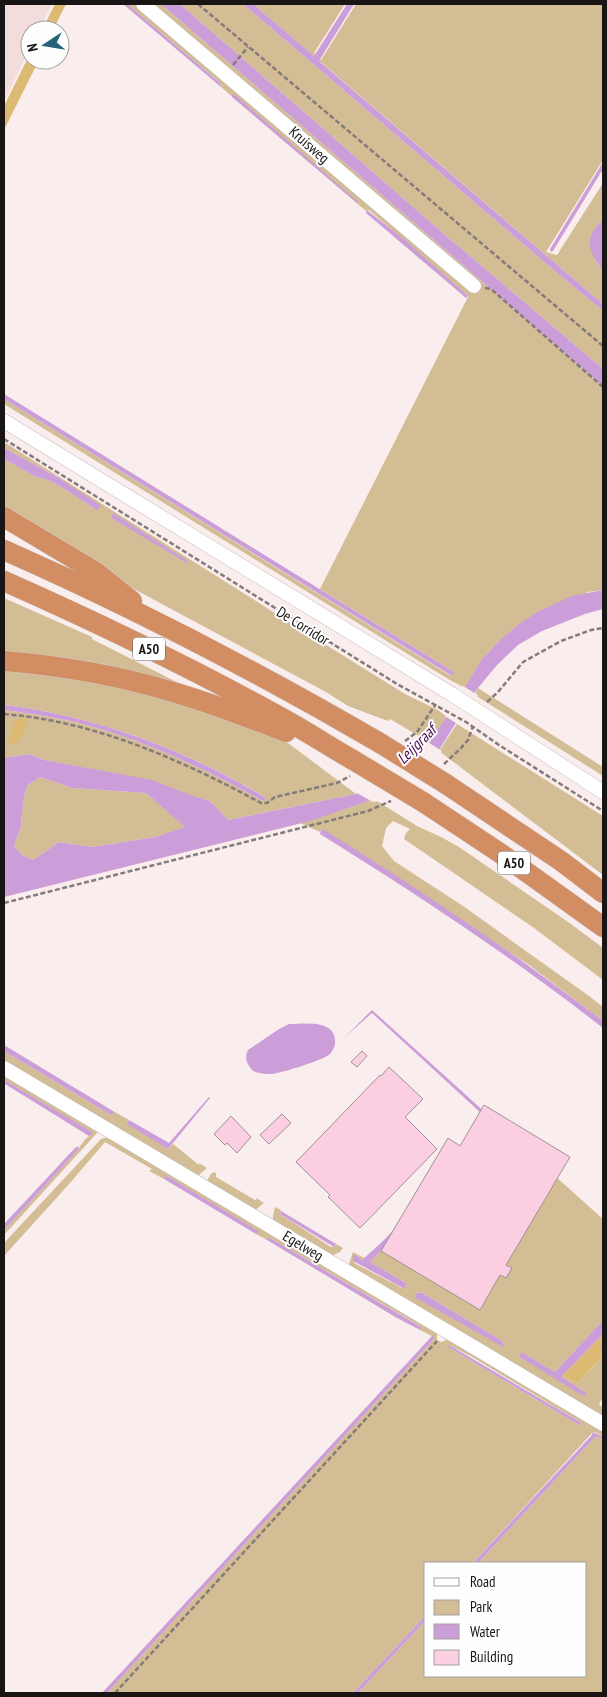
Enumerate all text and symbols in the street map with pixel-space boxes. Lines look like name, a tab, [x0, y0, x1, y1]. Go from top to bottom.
north arrow	[20, 20, 70, 70]
text: N	[23, 42, 42, 53]
street label: Kruisweg	[285, 122, 333, 167]
street label: De Corridor	[273, 602, 334, 650]
road number: A50	[133, 638, 165, 661]
water label: Leijgraaf	[392, 717, 443, 768]
road number: A50	[498, 851, 530, 874]
street label: Egelweg	[280, 1226, 327, 1265]
legend	[424, 1562, 587, 1677]
text: Road	[470, 1572, 496, 1591]
text: Park	[470, 1597, 492, 1616]
text: Water	[470, 1622, 501, 1641]
text: Building	[470, 1647, 513, 1666]

